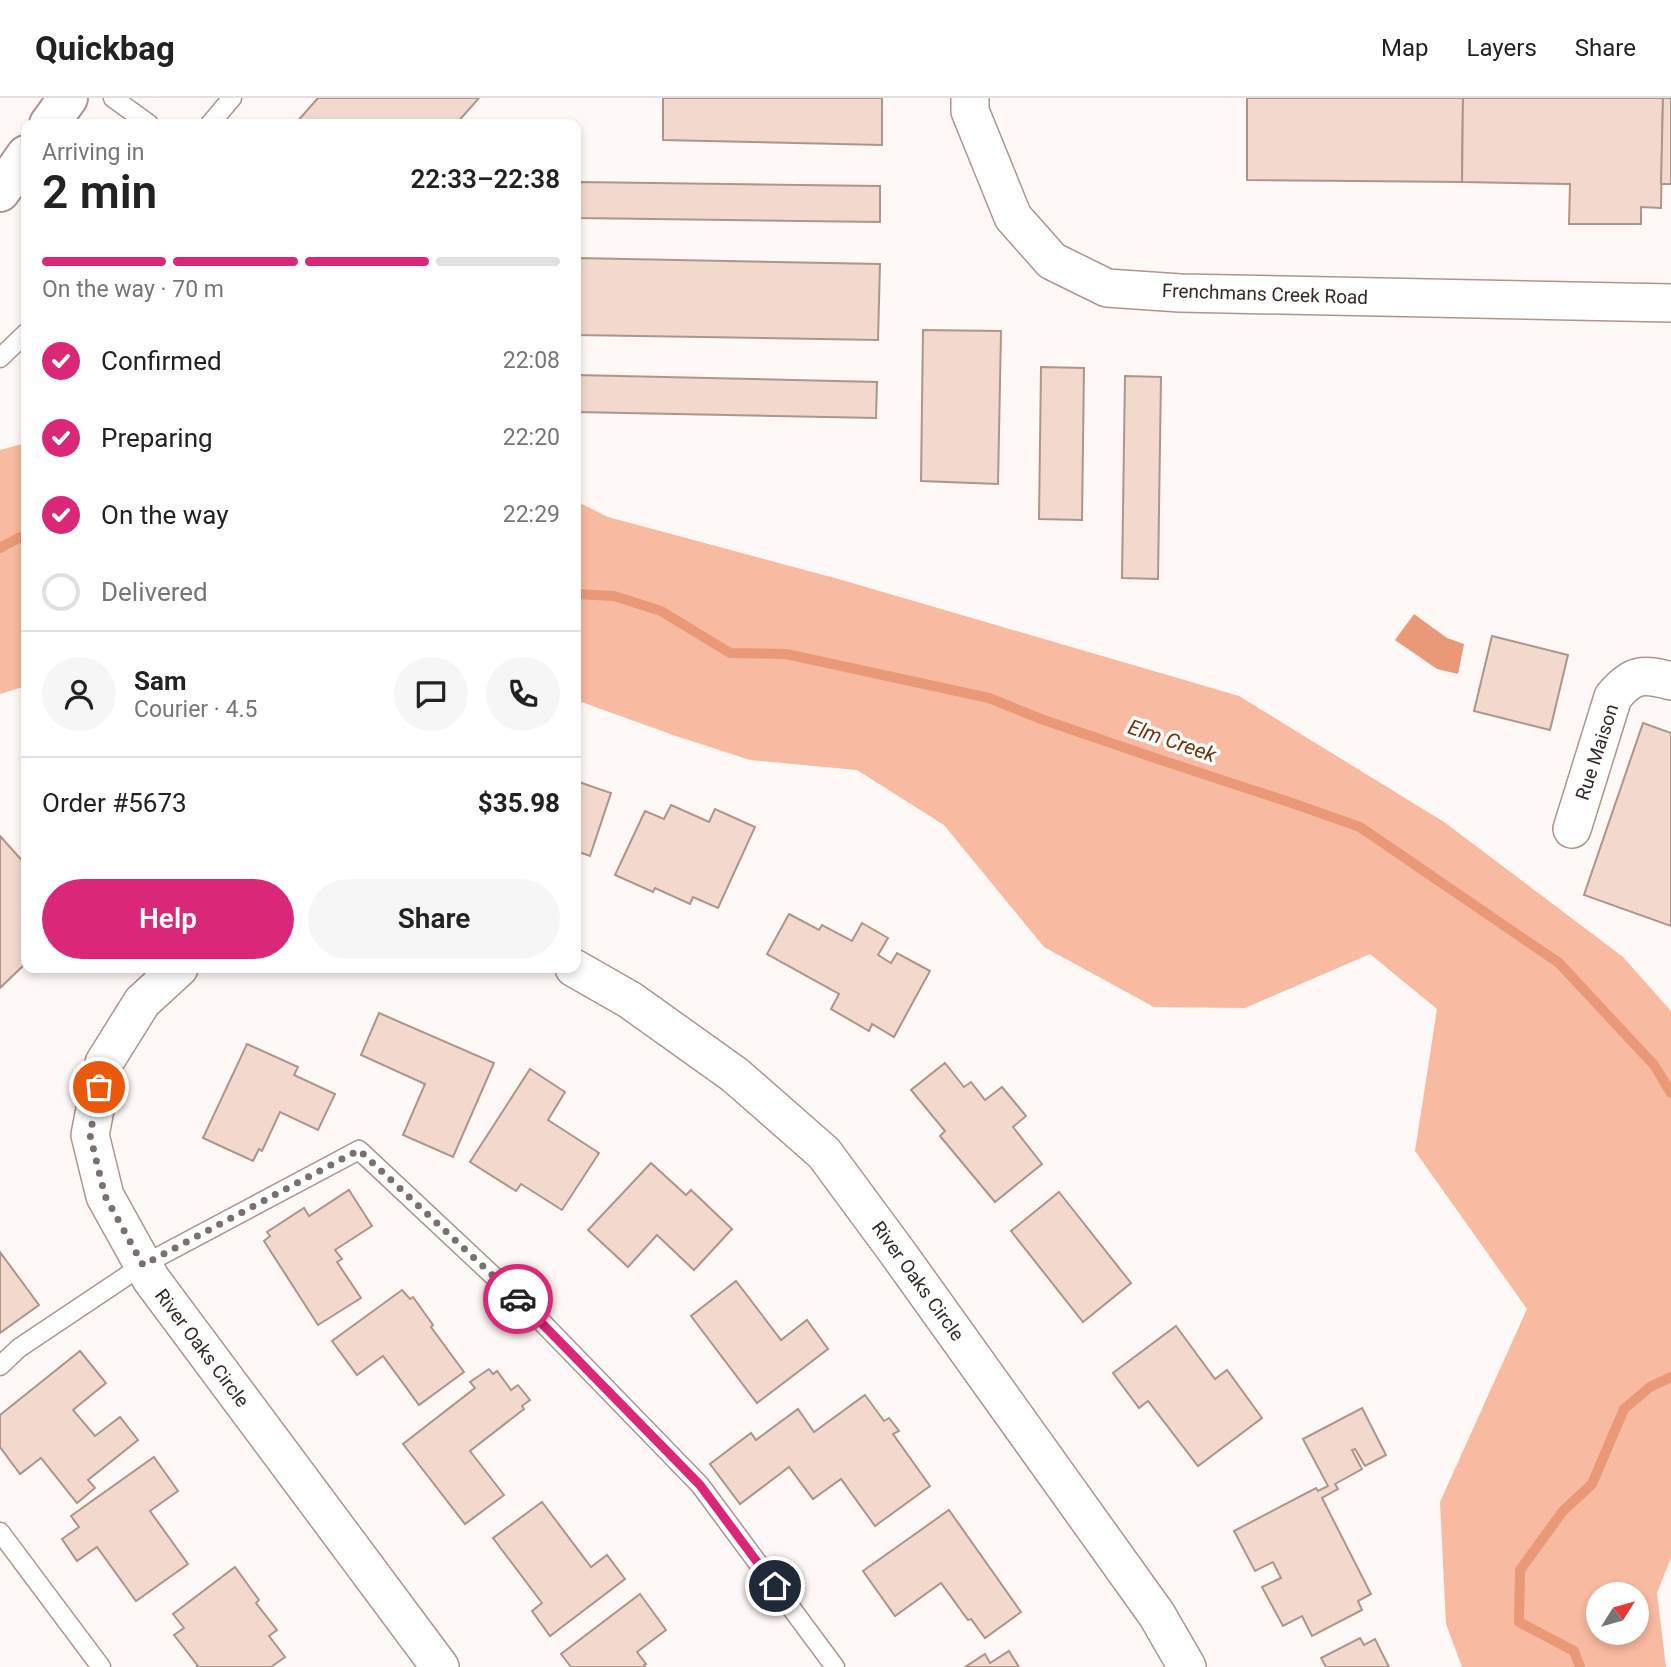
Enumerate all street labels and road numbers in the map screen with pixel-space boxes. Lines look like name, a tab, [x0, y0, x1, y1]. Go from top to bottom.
street label: Frenchmans Creek Road	[1162, 279, 1368, 309]
street label: Rue Maison	[1571, 701, 1623, 803]
street label: River Oaks Circle	[867, 1217, 969, 1345]
street label: River Oaks Circle	[150, 1284, 254, 1412]

